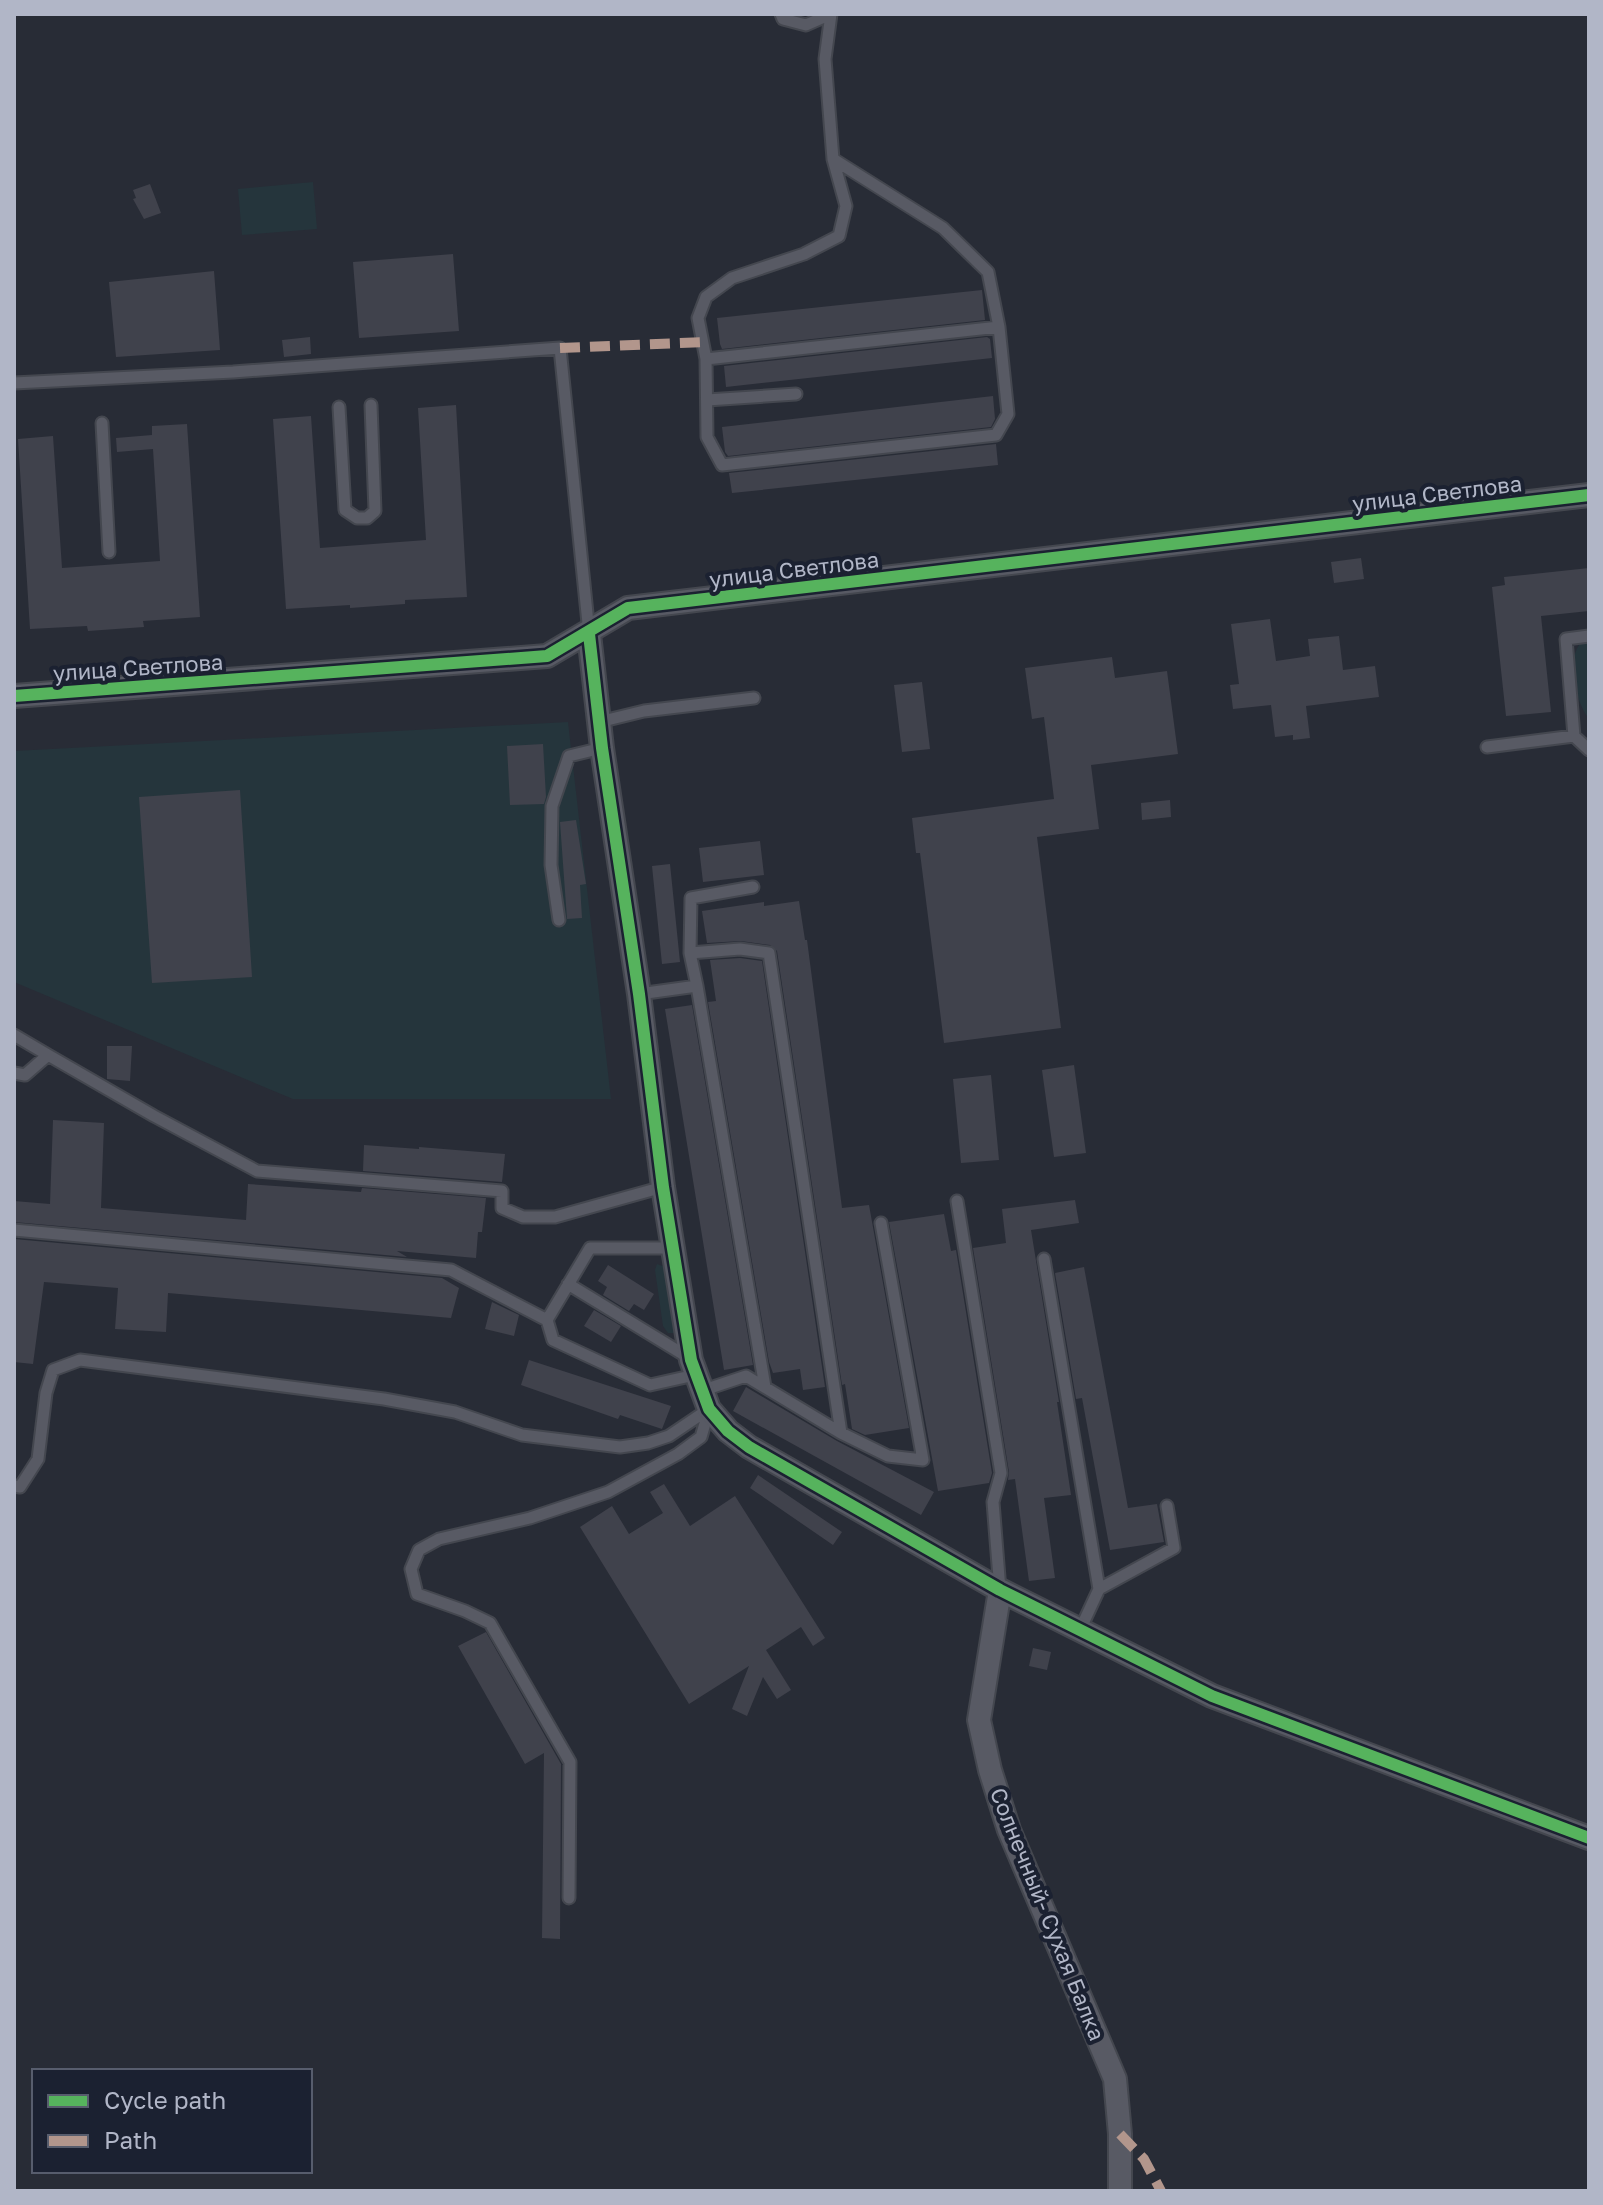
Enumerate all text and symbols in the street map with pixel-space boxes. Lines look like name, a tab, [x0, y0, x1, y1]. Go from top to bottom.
street label: улица Светлова	[1351, 469, 1523, 517]
street label: улица Светлова	[708, 545, 880, 593]
street label: улица Светлова	[52, 648, 224, 686]
street label: Солнечный- Сухая Балка	[985, 1783, 1111, 2045]
legend	[32, 2069, 312, 2173]
text: Cycle path	[104, 2085, 226, 2114]
text: Path	[104, 2125, 157, 2154]

